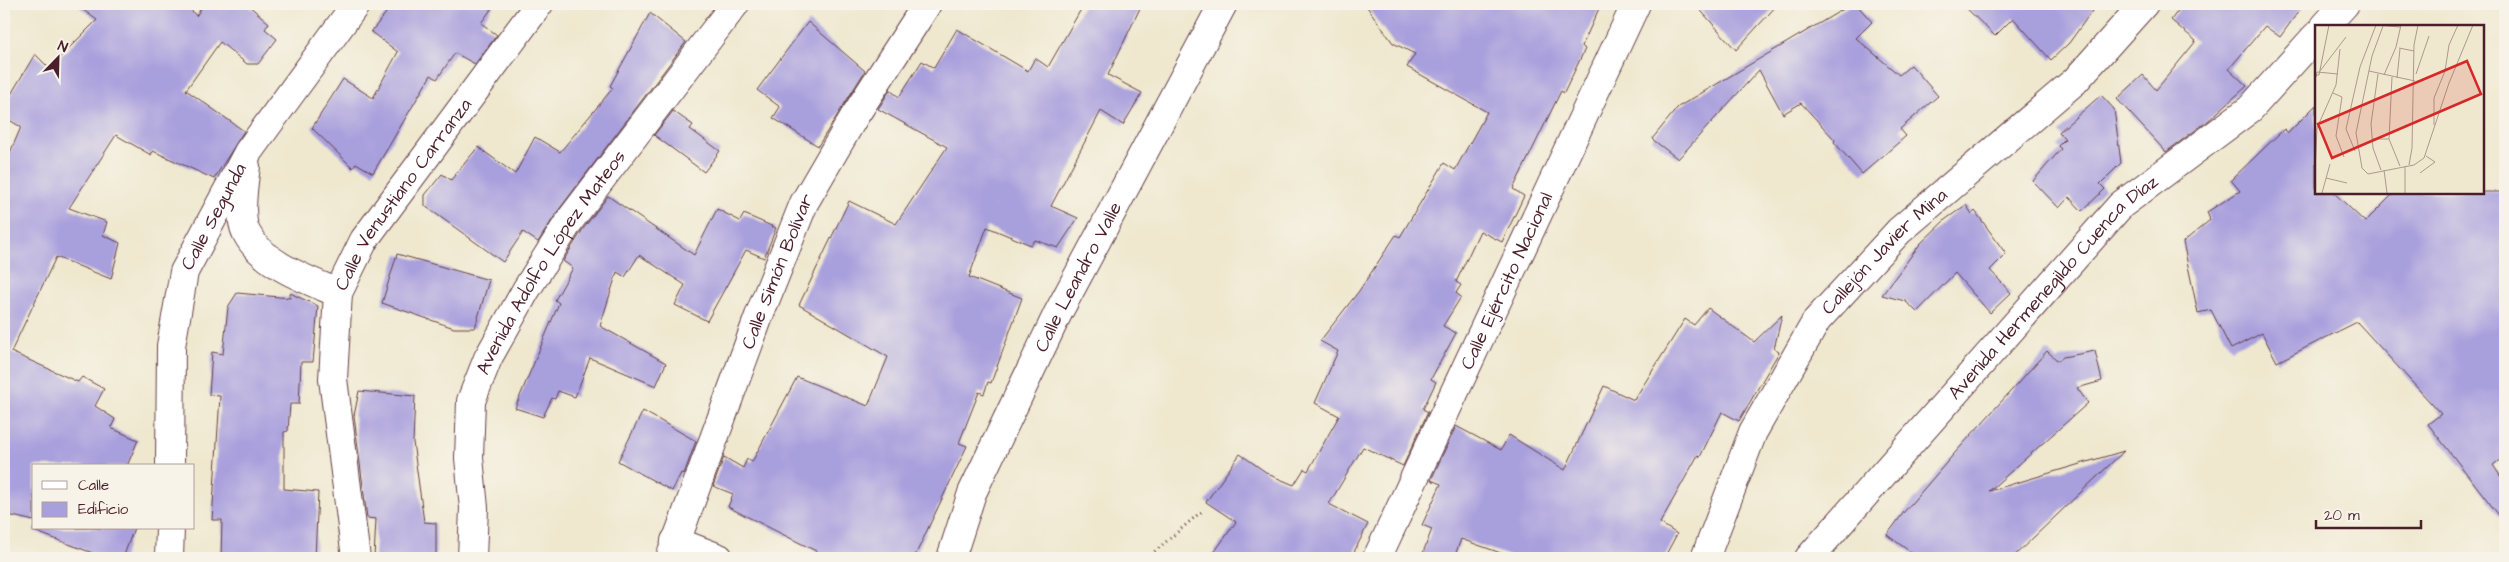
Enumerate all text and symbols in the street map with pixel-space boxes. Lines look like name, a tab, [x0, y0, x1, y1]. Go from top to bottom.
inset map	[2315, 25, 2484, 194]
north arrow	[32, 32, 82, 82]
text: N	[55, 36, 71, 58]
street label: Calle Venustiano Carranza	[328, 92, 478, 295]
street label: Avenida Adolfo López Mateos	[469, 144, 632, 378]
street label: Calle Segunda	[174, 158, 253, 275]
street label: Avenida Hermenegildo Cuenca Díaz	[1942, 168, 2164, 406]
street label: Callejón Javier Mina	[1815, 182, 1953, 321]
street label: Calle Simón Bolívar	[735, 188, 820, 353]
street label: Calle Ejército Nacional	[1454, 188, 1560, 374]
street label: Calle Leandro Valle	[1028, 197, 1128, 357]
legend	[32, 464, 195, 530]
text: Calle	[78, 475, 109, 496]
scale bar	[2316, 497, 2422, 529]
text: Edificio	[78, 499, 129, 520]
text: 20 m	[2324, 505, 2360, 526]

